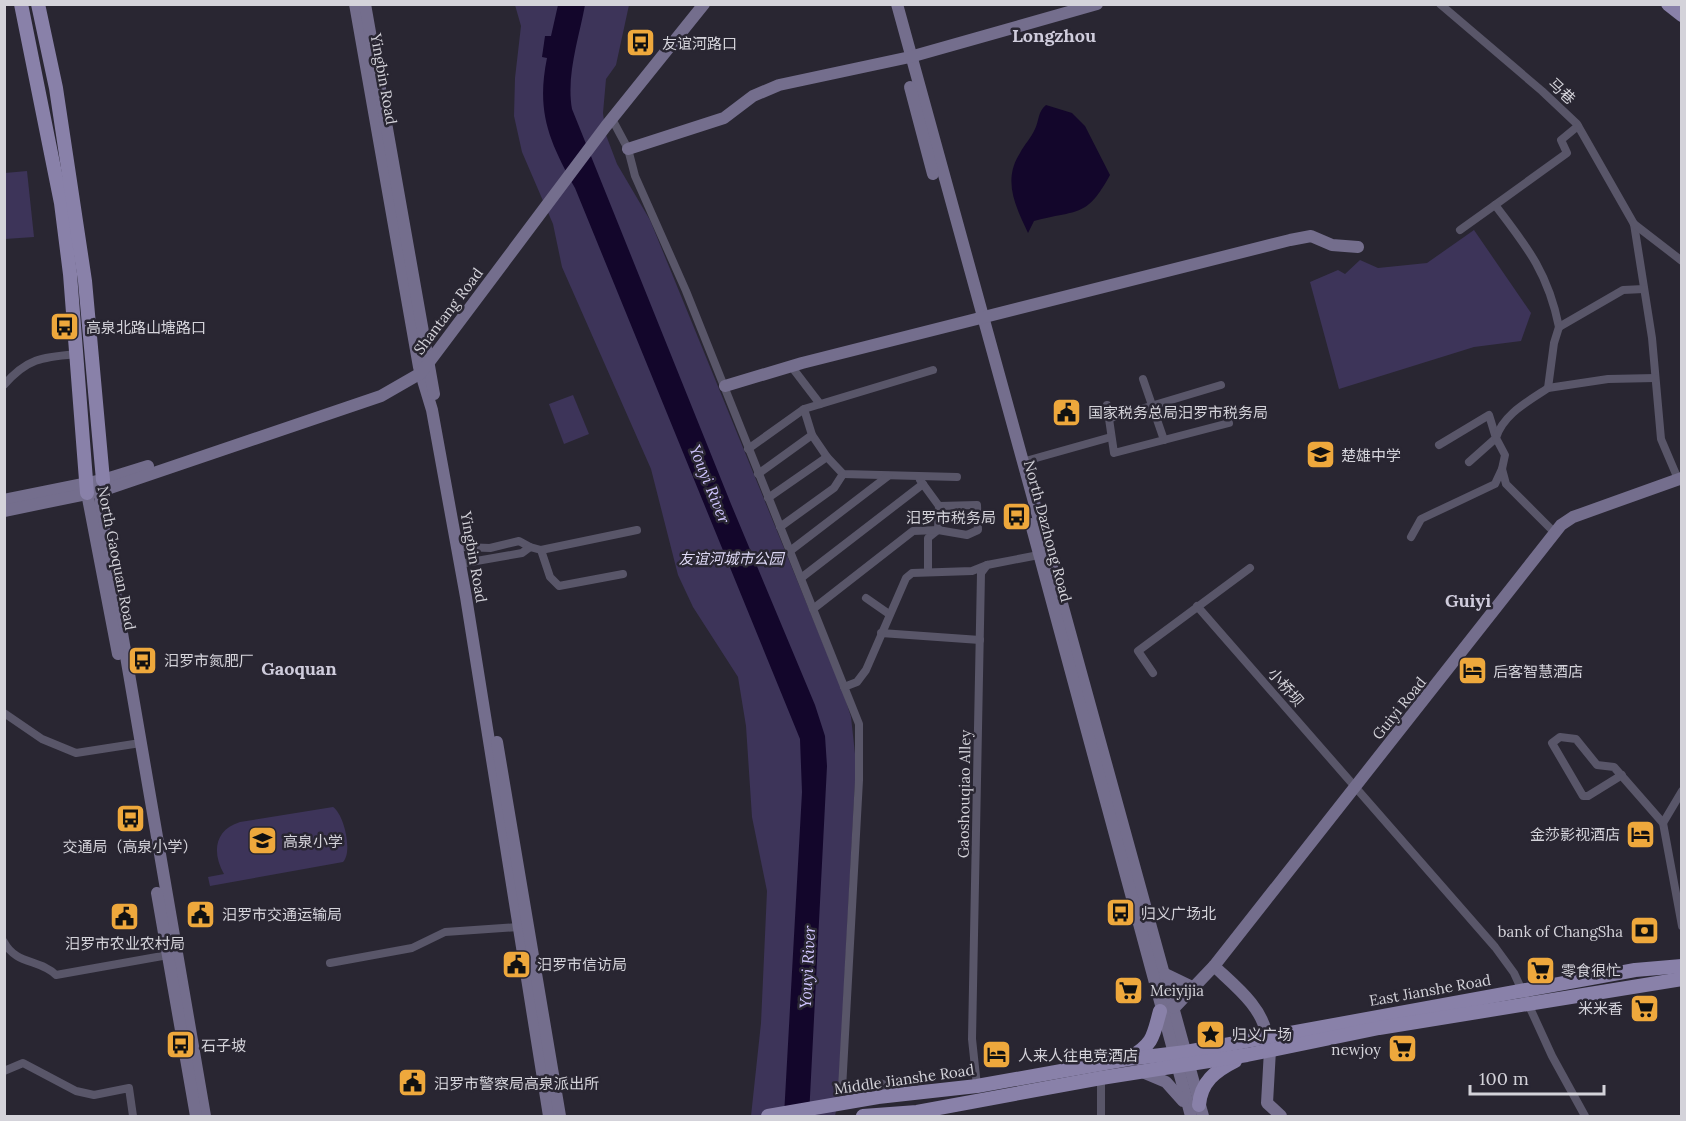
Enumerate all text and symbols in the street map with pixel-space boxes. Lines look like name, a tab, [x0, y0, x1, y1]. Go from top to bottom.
district label: Longzhou	[1012, 24, 1096, 47]
bus stop icon: 友谊河路口	[625, 27, 657, 59]
street label: Yingbin Road	[366, 31, 401, 126]
place label: 友谊河路口	[662, 34, 737, 53]
street label: 马巷	[1545, 74, 1579, 108]
street label: Shantang Road	[409, 264, 487, 358]
bus stop icon: 高泉北路山塘路口	[49, 311, 81, 343]
place label: 高泉北路山塘路口	[86, 318, 206, 337]
public building icon: 国家税务总局汨罗市税务局	[1051, 396, 1083, 428]
place label: 国家税务总局汨罗市税务局	[1088, 403, 1268, 422]
school or university icon: 楚雄中学	[1304, 439, 1336, 471]
water label: Youyi River	[685, 442, 735, 527]
place label: 楚雄中学	[1341, 446, 1401, 465]
street label: North Dazhong Road	[1020, 458, 1076, 604]
street label: North Gaoquan Road	[94, 484, 140, 632]
bus stop icon: 汨罗市税务局	[1001, 501, 1033, 533]
place label: 汨罗市税务局	[906, 508, 996, 527]
street label: Yingbin Road	[456, 509, 491, 604]
park label: 友谊河城市公园	[678, 549, 785, 568]
district label: Guiyi	[1445, 589, 1491, 612]
bus stop icon: 汨罗市氮肥厂	[127, 644, 159, 676]
place label: 汨罗市氮肥厂	[164, 651, 254, 670]
hotel icon: 后客智慧酒店	[1456, 655, 1488, 687]
district label: Gaoquan	[261, 657, 337, 680]
place label: 后客智慧酒店	[1493, 662, 1583, 681]
street label: 小桥坝	[1264, 664, 1308, 710]
street label: Guiyi Road	[1368, 673, 1430, 743]
street label: Gaoshouqiao Alley	[953, 730, 975, 858]
bus stop icon: 交通局（高泉小学）	[114, 803, 146, 835]
hotel icon: 金莎影视酒店	[1625, 818, 1657, 850]
school or university icon: 高泉小学	[246, 825, 278, 857]
place label: 金莎影视酒店	[1530, 825, 1620, 844]
place label: 高泉小学	[283, 832, 343, 851]
place label: 交通局（高泉小学）	[62, 837, 198, 856]
bus stop icon: 归义广场北	[1104, 897, 1136, 929]
public building icon: 汨罗市交通运输局	[185, 898, 217, 930]
public building icon: 汨罗市农业农村局	[109, 900, 141, 932]
place label: 归义广场北	[1141, 904, 1216, 923]
place label: 汨罗市交通运输局	[222, 905, 342, 924]
bank icon: bank of ChangSha	[1628, 915, 1660, 947]
place label: bank of ChangSha	[1498, 922, 1623, 941]
water label: Youyi River	[795, 924, 819, 1009]
place label: 汨罗市农业农村局	[65, 934, 185, 953]
public building icon: 汨罗市信访局	[500, 948, 532, 980]
supermarket icon: 零食很忙	[1524, 954, 1556, 986]
place label: 汨罗市信访局	[537, 955, 627, 974]
place label: 零食很忙	[1561, 961, 1621, 980]
street label: East Jianshe Road	[1368, 970, 1492, 1010]
supermarket icon: Meiyijia	[1113, 974, 1145, 1006]
place label: Meiyijia	[1150, 981, 1204, 1000]
supermarket icon: 米米香	[1628, 992, 1660, 1024]
place label: 米米香	[1578, 999, 1623, 1018]
place icon: 归义广场	[1195, 1018, 1227, 1050]
place label: 归义广场	[1232, 1025, 1292, 1044]
bus stop icon: 石子坡	[164, 1029, 196, 1061]
supermarket icon: newjoy	[1386, 1033, 1418, 1065]
place label: 石子坡	[201, 1036, 246, 1055]
hotel icon: 人来人往电竞酒店	[981, 1039, 1013, 1071]
place label: newjoy	[1331, 1040, 1381, 1059]
place label: 人来人往电竞酒店	[1018, 1046, 1138, 1065]
scale bar	[1470, 1058, 1604, 1096]
street label: Middle Jianshe Road	[833, 1060, 975, 1098]
public building icon: 汨罗市警察局高泉派出所	[397, 1067, 429, 1099]
text: 100 m	[1479, 1067, 1529, 1090]
place label: 汨罗市警察局高泉派出所	[434, 1074, 599, 1093]

